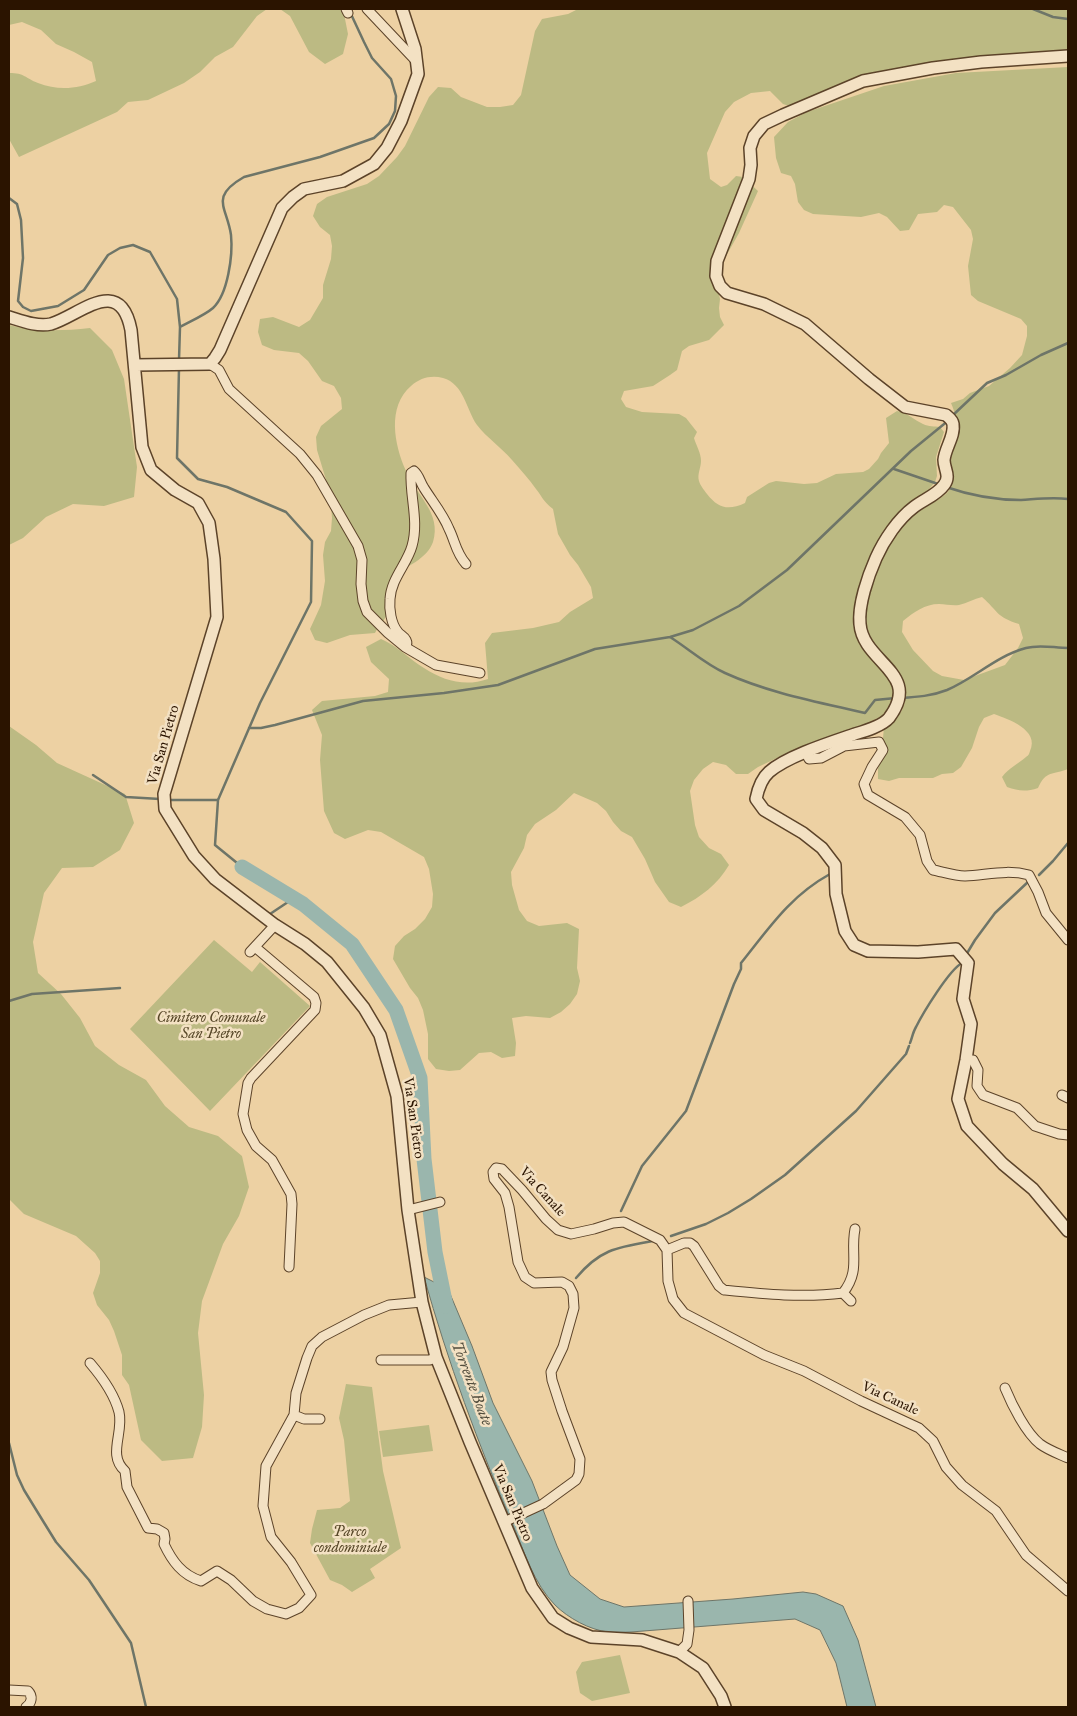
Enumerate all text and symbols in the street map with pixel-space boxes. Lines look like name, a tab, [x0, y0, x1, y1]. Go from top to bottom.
street label: Via San Pietro	[145, 703, 183, 787]
park label: Cimitero Comunale San Pietro	[157, 1011, 265, 1044]
street label: Via San Pietro	[399, 1076, 427, 1160]
street label: Via Canale	[515, 1164, 569, 1220]
water label: Torrente Boate	[447, 1340, 495, 1428]
street label: Via Canale	[859, 1378, 921, 1420]
street label: Via San Pietro	[488, 1462, 536, 1544]
park label: Parco condominiale	[314, 1525, 386, 1558]

